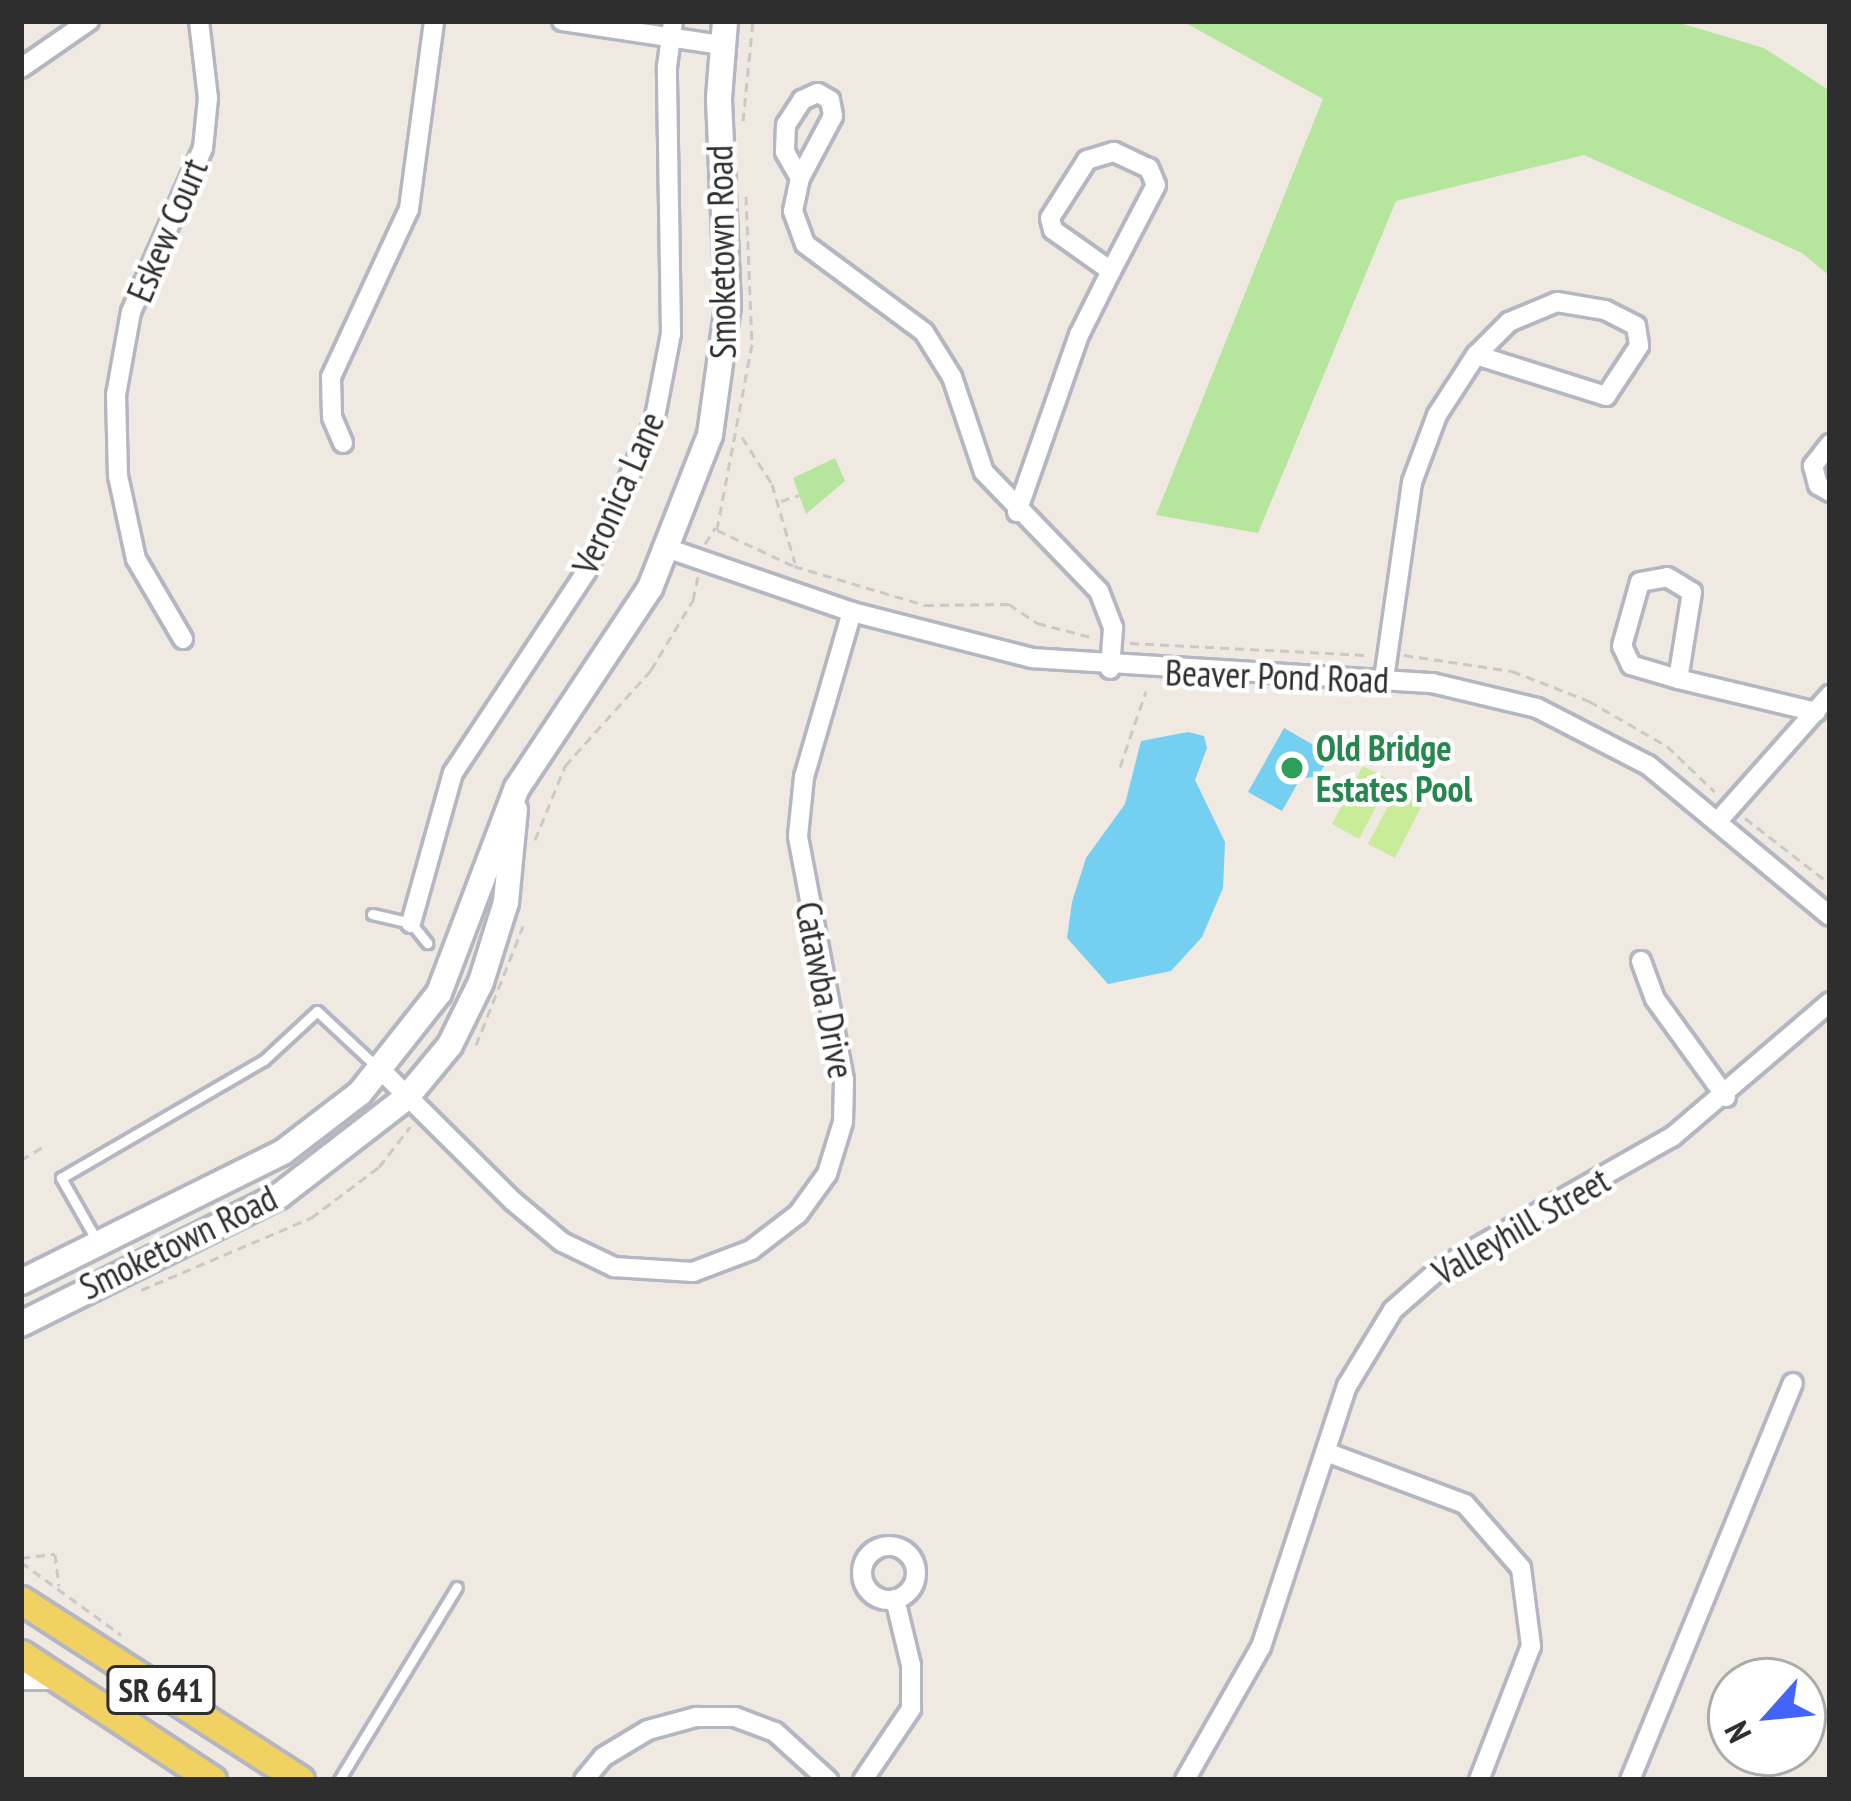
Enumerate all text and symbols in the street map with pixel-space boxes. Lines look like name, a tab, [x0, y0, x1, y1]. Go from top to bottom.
street label: Smoketown Road	[698, 145, 744, 359]
street label: Eskew Court	[117, 152, 217, 308]
street label: Veronica Lane	[563, 405, 673, 581]
street label: Beaver Pond Road	[1164, 651, 1390, 701]
place label: Old Bridge Estates Pool	[1316, 725, 1472, 810]
marker: Old Bridge Estates Pool	[1279, 755, 1305, 781]
street label: Catawba Drive	[787, 898, 863, 1082]
street label: Valleyhill Street	[1425, 1158, 1617, 1294]
street label: Smoketown Road	[72, 1176, 284, 1308]
north arrow	[1707, 1657, 1827, 1777]
road number: SR 641	[104, 1663, 218, 1717]
text: N	[1714, 1715, 1760, 1750]

